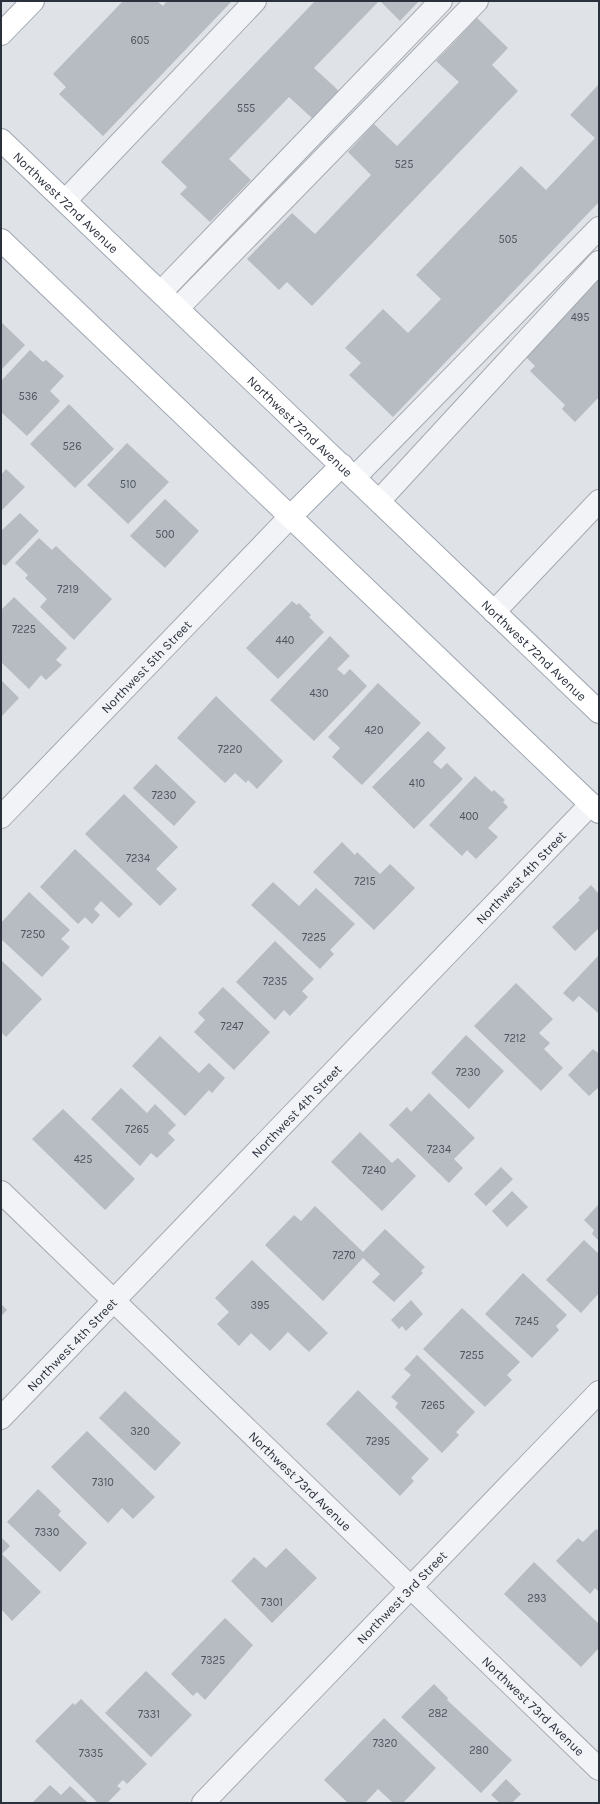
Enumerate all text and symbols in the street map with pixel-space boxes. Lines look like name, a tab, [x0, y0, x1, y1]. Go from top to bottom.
house number: 605	[130, 34, 150, 47]
house number: 555	[237, 102, 255, 115]
street label: Northwest 72nd Avenue	[10, 149, 122, 256]
house number: 525	[395, 158, 413, 171]
house number: 505	[499, 233, 517, 246]
house number: 495	[571, 311, 589, 324]
street label: Northwest 72nd Avenue	[245, 373, 356, 480]
house number: 536	[18, 390, 38, 403]
house number: 526	[63, 440, 81, 453]
house number: 510	[120, 478, 136, 491]
house number: 500	[155, 528, 175, 541]
house number: 7219	[57, 583, 79, 596]
street label: Northwest 72nd Avenue	[479, 596, 590, 704]
street label: Northwest 5th Street	[98, 617, 194, 716]
house number: 7225	[12, 623, 36, 636]
house number: 440	[276, 634, 294, 647]
house number: 430	[309, 687, 329, 700]
house number: 420	[364, 724, 384, 737]
house number: 7220	[218, 743, 242, 756]
house number: 410	[409, 777, 425, 790]
house number: 7230	[152, 789, 176, 802]
house number: 400	[459, 810, 479, 823]
street label: Northwest 4th Street	[473, 828, 569, 927]
house number: 7234	[126, 852, 150, 865]
house number: 7215	[354, 875, 376, 888]
house number: 7250	[21, 928, 45, 941]
house number: 7225	[302, 931, 326, 944]
house number: 7235	[263, 975, 287, 988]
house number: 7247	[221, 1020, 243, 1033]
house number: 7212	[504, 1032, 526, 1045]
street label: Northwest 4th Street	[248, 1061, 344, 1160]
house number: 7230	[456, 1066, 480, 1079]
house number: 7265	[125, 1123, 149, 1136]
house number: 7234	[427, 1143, 451, 1156]
house number: 425	[74, 1153, 92, 1166]
house number: 7240	[362, 1164, 386, 1177]
house number: 7270	[332, 1249, 356, 1262]
street label: Northwest 4th Street	[24, 1295, 120, 1394]
house number: 395	[250, 1299, 270, 1312]
house number: 7245	[515, 1315, 539, 1328]
house number: 7255	[460, 1349, 484, 1362]
house number: 7265	[421, 1399, 445, 1412]
house number: 320	[130, 1425, 150, 1438]
street label: Northwest 73rd Avenue	[246, 1428, 355, 1534]
house number: 7295	[366, 1435, 390, 1448]
house number: 7310	[92, 1476, 114, 1489]
house number: 7330	[35, 1526, 59, 1539]
street label: Northwest 3rd Street	[353, 1547, 450, 1647]
house number: 293	[527, 1592, 547, 1605]
house number: 7301	[261, 1596, 283, 1609]
street label: Northwest 73rd Avenue	[479, 1653, 588, 1759]
house number: 7325	[201, 1654, 225, 1667]
house number: 282	[428, 1707, 448, 1720]
house number: 7331	[138, 1708, 160, 1721]
house number: 7320	[373, 1737, 397, 1750]
house number: 280	[469, 1744, 489, 1757]
house number: 7335	[79, 1747, 103, 1760]

